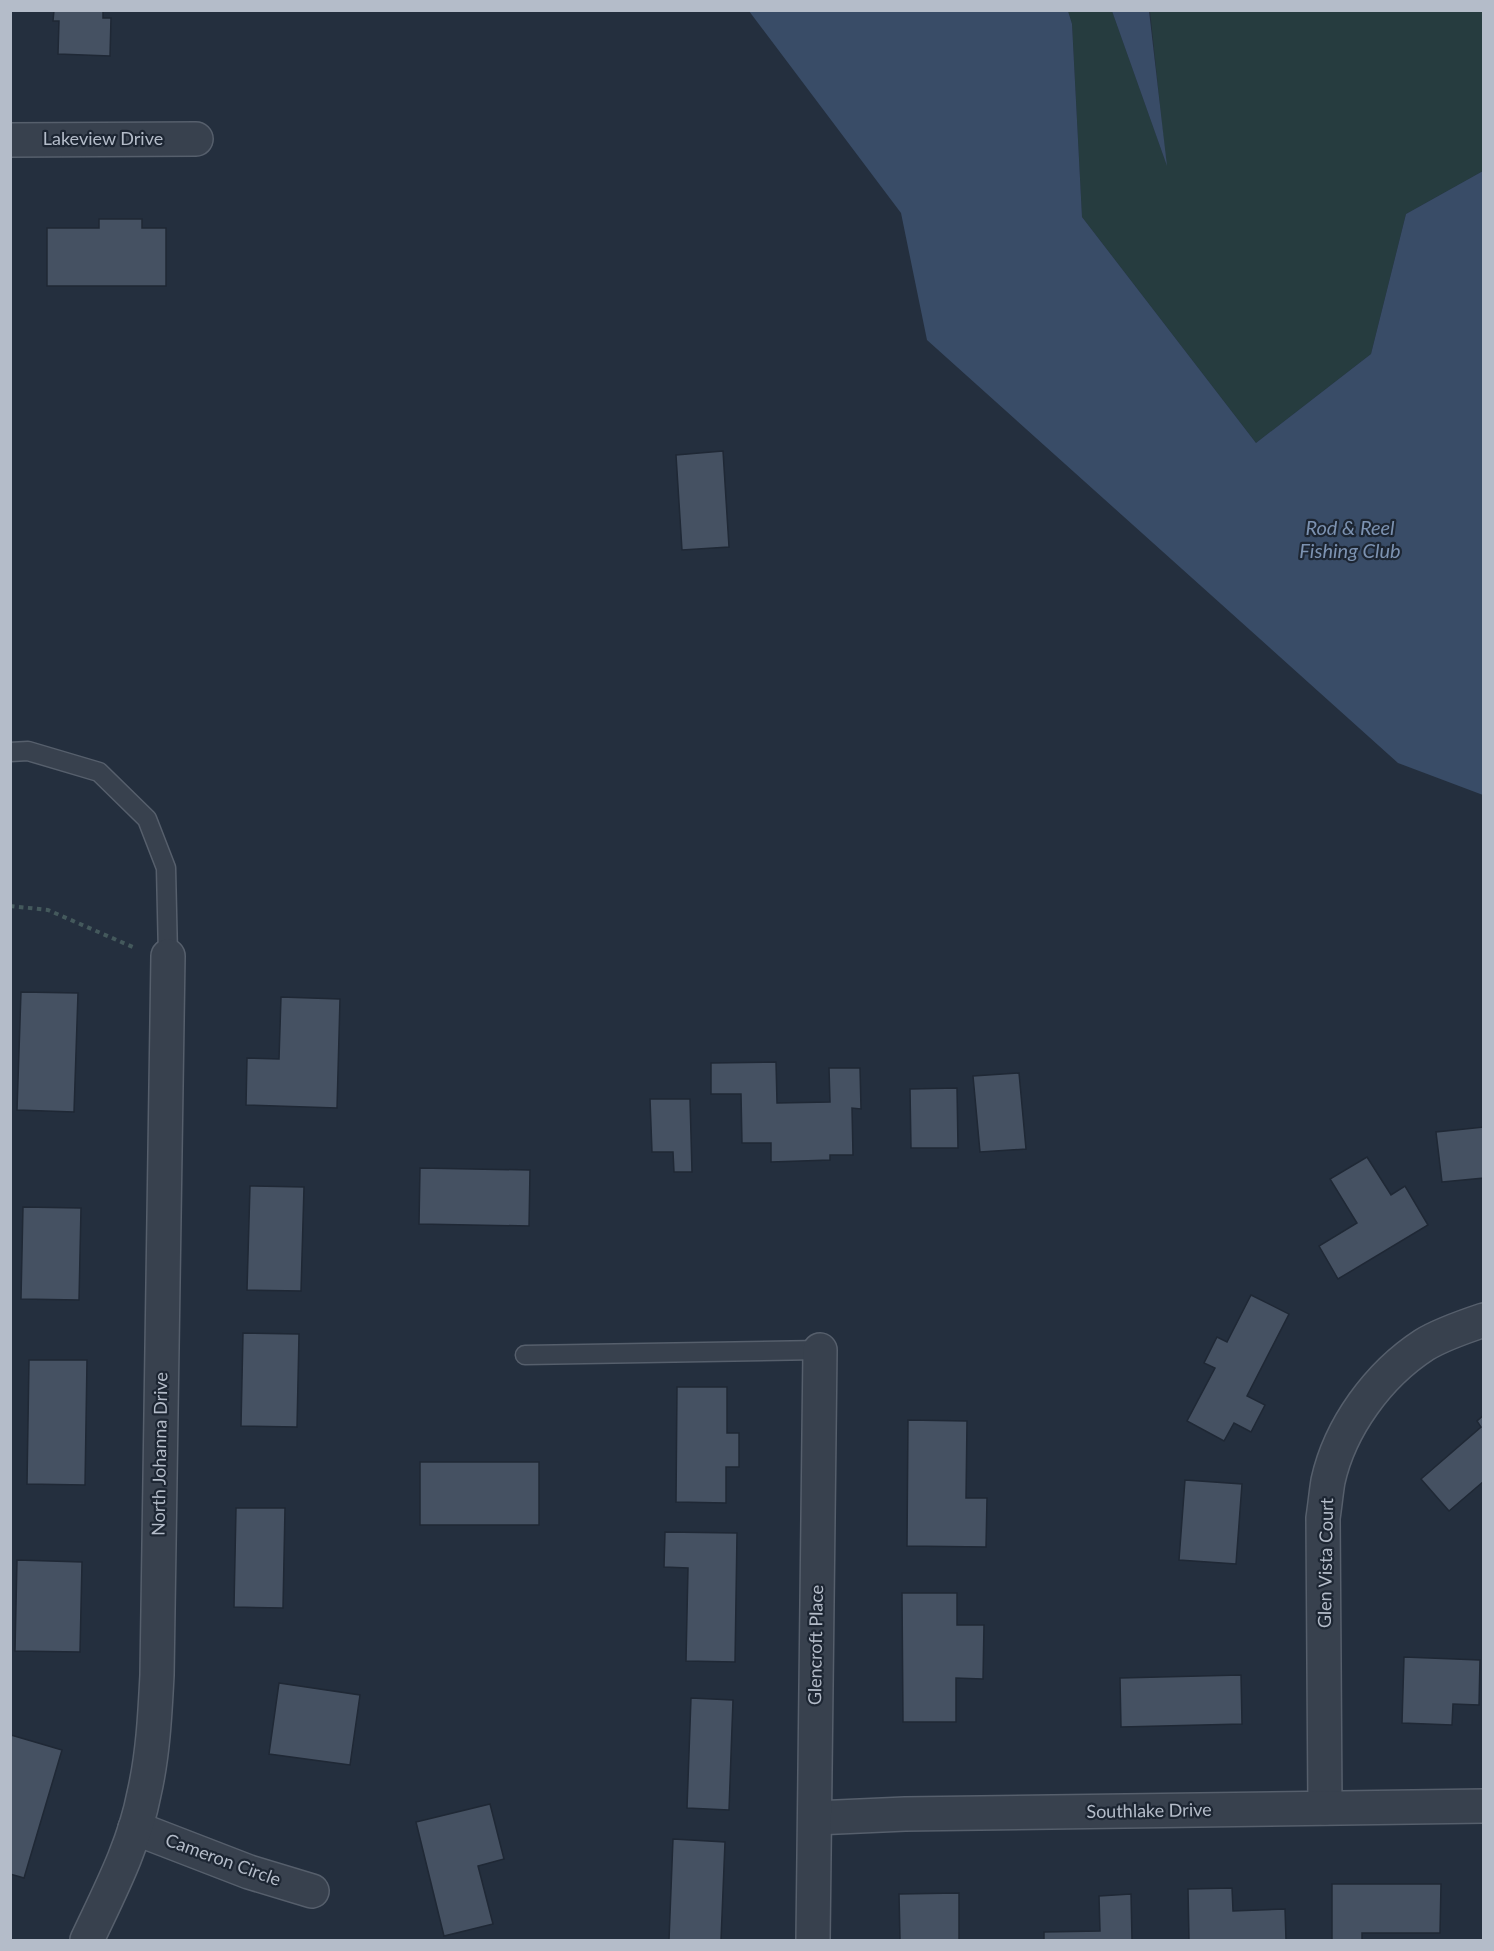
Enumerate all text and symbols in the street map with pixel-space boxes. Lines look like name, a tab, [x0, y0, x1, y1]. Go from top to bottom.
street label: Lakeview Drive	[43, 127, 163, 149]
water label: Rod & Reel Fishing Club	[1299, 515, 1401, 562]
street label: North Johanna Drive	[147, 1372, 171, 1536]
street label: Glen Vista Court	[1313, 1497, 1337, 1628]
street label: Glencroft Place	[803, 1585, 827, 1705]
street label: Southlake Drive	[1086, 1798, 1212, 1822]
street label: Cameron Circle	[163, 1828, 284, 1890]

